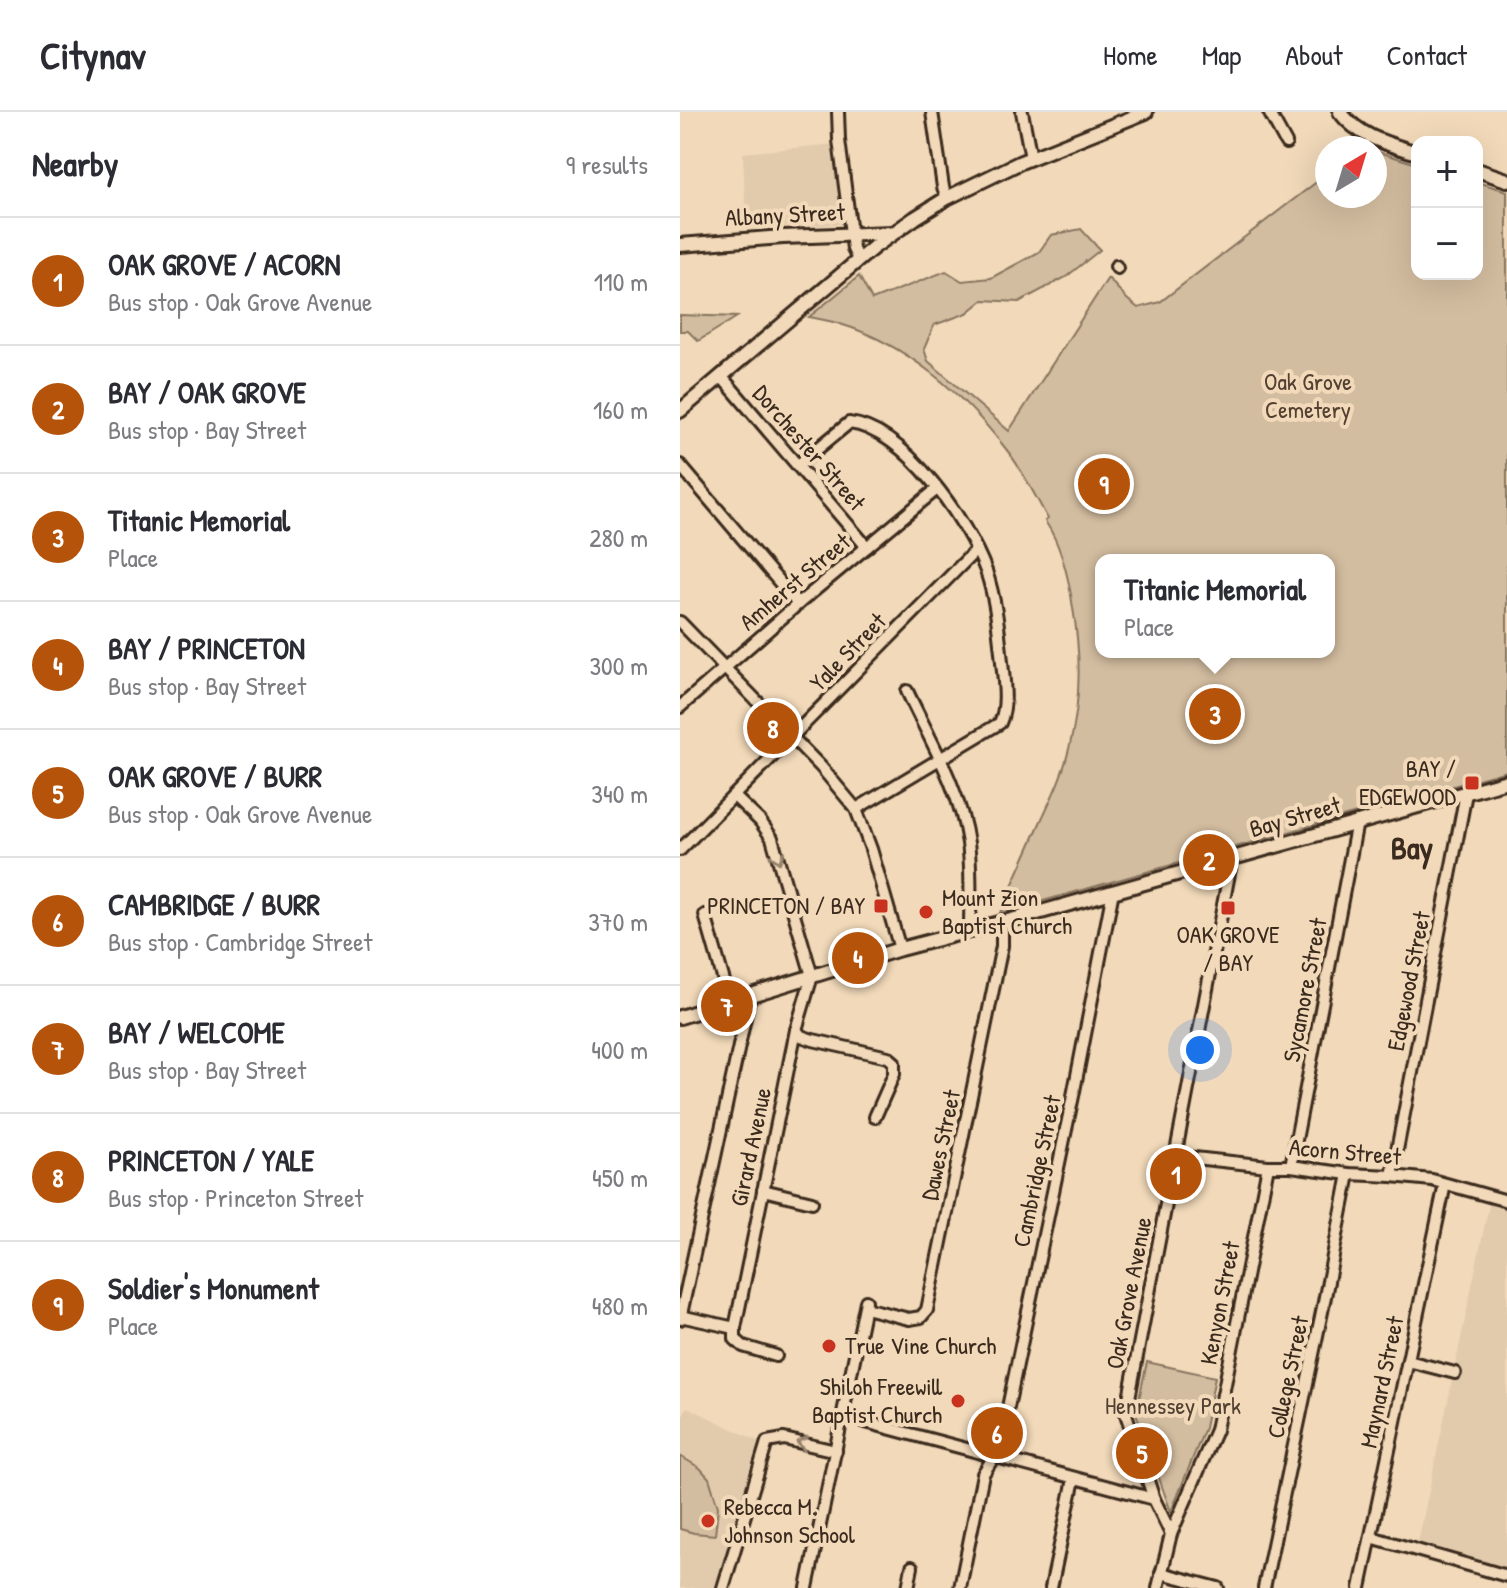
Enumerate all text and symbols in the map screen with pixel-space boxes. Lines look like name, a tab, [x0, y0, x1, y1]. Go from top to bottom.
text: Citynav	[40, 29, 146, 81]
text: Home	[1103, 36, 1158, 74]
text: Map	[1202, 36, 1241, 74]
text: About	[1285, 36, 1343, 74]
text: Contact	[1387, 36, 1467, 74]
north arrow	[1315, 136, 1387, 208]
map controls	[1411, 136, 1483, 280]
button: +	[1411, 136, 1483, 208]
text: Nearby	[32, 141, 118, 187]
text: 9 results	[566, 147, 648, 182]
street label: Albany Street	[724, 195, 846, 233]
button: −	[1411, 208, 1483, 280]
text: OAK GROVE / ACORN	[108, 244, 341, 284]
text: 1	[53, 264, 63, 299]
text: 110 m	[594, 264, 648, 299]
text: Bus stop · Oak Grove Avenue	[108, 284, 372, 319]
park label: Oak Grove Cemetery	[1264, 365, 1352, 425]
text: BAY / OAK GROVE	[108, 372, 306, 412]
street label: Dorchester Street	[746, 378, 874, 518]
text: 2	[52, 392, 64, 427]
text: 160 m	[593, 392, 648, 427]
text: Bus stop · Bay Street	[108, 412, 306, 447]
pin: 9	[1078, 454, 1130, 514]
text: Titanic Memorial	[108, 500, 290, 540]
text: 3	[52, 520, 64, 555]
text: 280 m	[589, 520, 648, 555]
street label: Amherst Street	[732, 525, 857, 637]
text: Place	[108, 540, 158, 575]
popup	[1095, 554, 1335, 658]
text: Titanic Memorial	[1124, 569, 1306, 609]
street label: Yale Street	[802, 605, 893, 697]
text: Place	[1124, 609, 1174, 644]
text: BAY / PRINCETON	[108, 628, 305, 668]
text: 4	[53, 648, 63, 683]
text: 300 m	[589, 648, 648, 683]
text: Bus stop · Bay Street	[108, 668, 306, 703]
pin: 3	[1189, 684, 1241, 744]
pin: 8	[747, 698, 799, 758]
place label: BAY / EDGEWOOD	[1359, 752, 1457, 812]
text: OAK GROVE / BURR	[108, 756, 322, 796]
marker: BAY / EDGEWOOD	[1463, 774, 1481, 792]
text: 5	[53, 776, 64, 811]
text: 340 m	[591, 776, 648, 811]
street label: Bay Street	[1246, 788, 1345, 844]
text: Bus stop · Oak Grove Avenue	[108, 796, 372, 831]
district label: Bay	[1391, 826, 1434, 870]
pin: 2	[1183, 830, 1235, 890]
one-way arrow	[769, 851, 785, 864]
place label: Mount Zion Baptist Church	[942, 881, 1072, 941]
text: CAMBRIDGE / BURR	[108, 884, 320, 924]
place label: PRINCETON / BAY	[707, 889, 865, 921]
marker: PRINCETON / BAY	[872, 897, 890, 915]
marker: OAK GROVE / BAY	[1219, 899, 1237, 917]
marker: Mount Zion Baptist Church	[917, 903, 935, 921]
text: 6	[53, 904, 63, 939]
text: 370 m	[588, 904, 648, 939]
street label: Edgewood Street	[1379, 908, 1437, 1053]
street label: Sycamore Street	[1274, 914, 1334, 1065]
place label: OAK GROVE / BAY	[1177, 918, 1280, 978]
text: Bus stop · Cambridge Street	[108, 924, 373, 959]
pin: 4	[832, 928, 884, 988]
pin: 7	[701, 976, 753, 1036]
text: BAY / WELCOME	[108, 1012, 285, 1052]
your location	[1180, 1030, 1220, 1070]
text: 7	[52, 1032, 64, 1067]
text: 400 m	[591, 1032, 648, 1067]
text: Bus stop · Bay Street	[108, 1052, 306, 1087]
street label: Girard Avenue	[722, 1084, 778, 1209]
street label: Dawes Street	[913, 1086, 967, 1203]
street label: Cambridge Street	[1004, 1091, 1068, 1250]
street label: Acorn Street	[1288, 1130, 1403, 1172]
text: PRINCETON / YALE	[108, 1140, 314, 1180]
pin: 1	[1150, 1144, 1202, 1204]
text: 8	[52, 1160, 64, 1195]
text: 450 m	[592, 1160, 648, 1195]
text: Bus stop · Princeton Street	[108, 1180, 364, 1215]
street label: Oak Grove Avenue	[1098, 1214, 1159, 1372]
street label: Kenyon Street	[1191, 1238, 1247, 1367]
text: Soldier's Monument	[108, 1268, 319, 1308]
text: 9	[53, 1288, 63, 1323]
text: 480 m	[592, 1288, 648, 1323]
text: Place	[108, 1308, 158, 1343]
street label: College Street	[1258, 1312, 1316, 1441]
street label: Maynard Street	[1351, 1312, 1411, 1451]
place label: True Vine Church	[845, 1329, 996, 1361]
marker: True Vine Church	[820, 1337, 838, 1355]
place label: Shiloh Freewill Baptist Church	[812, 1370, 943, 1430]
park label: Hennessey Park	[1105, 1389, 1241, 1421]
marker: Shiloh Freewill Baptist Church	[949, 1392, 967, 1410]
pin: 6	[971, 1403, 1023, 1463]
pin: 5	[1116, 1423, 1168, 1483]
one-way arrow	[795, 1435, 809, 1452]
place label: Rebecca M. Johnson School	[724, 1490, 856, 1550]
marker: Rebecca M. Johnson School	[699, 1512, 717, 1530]

